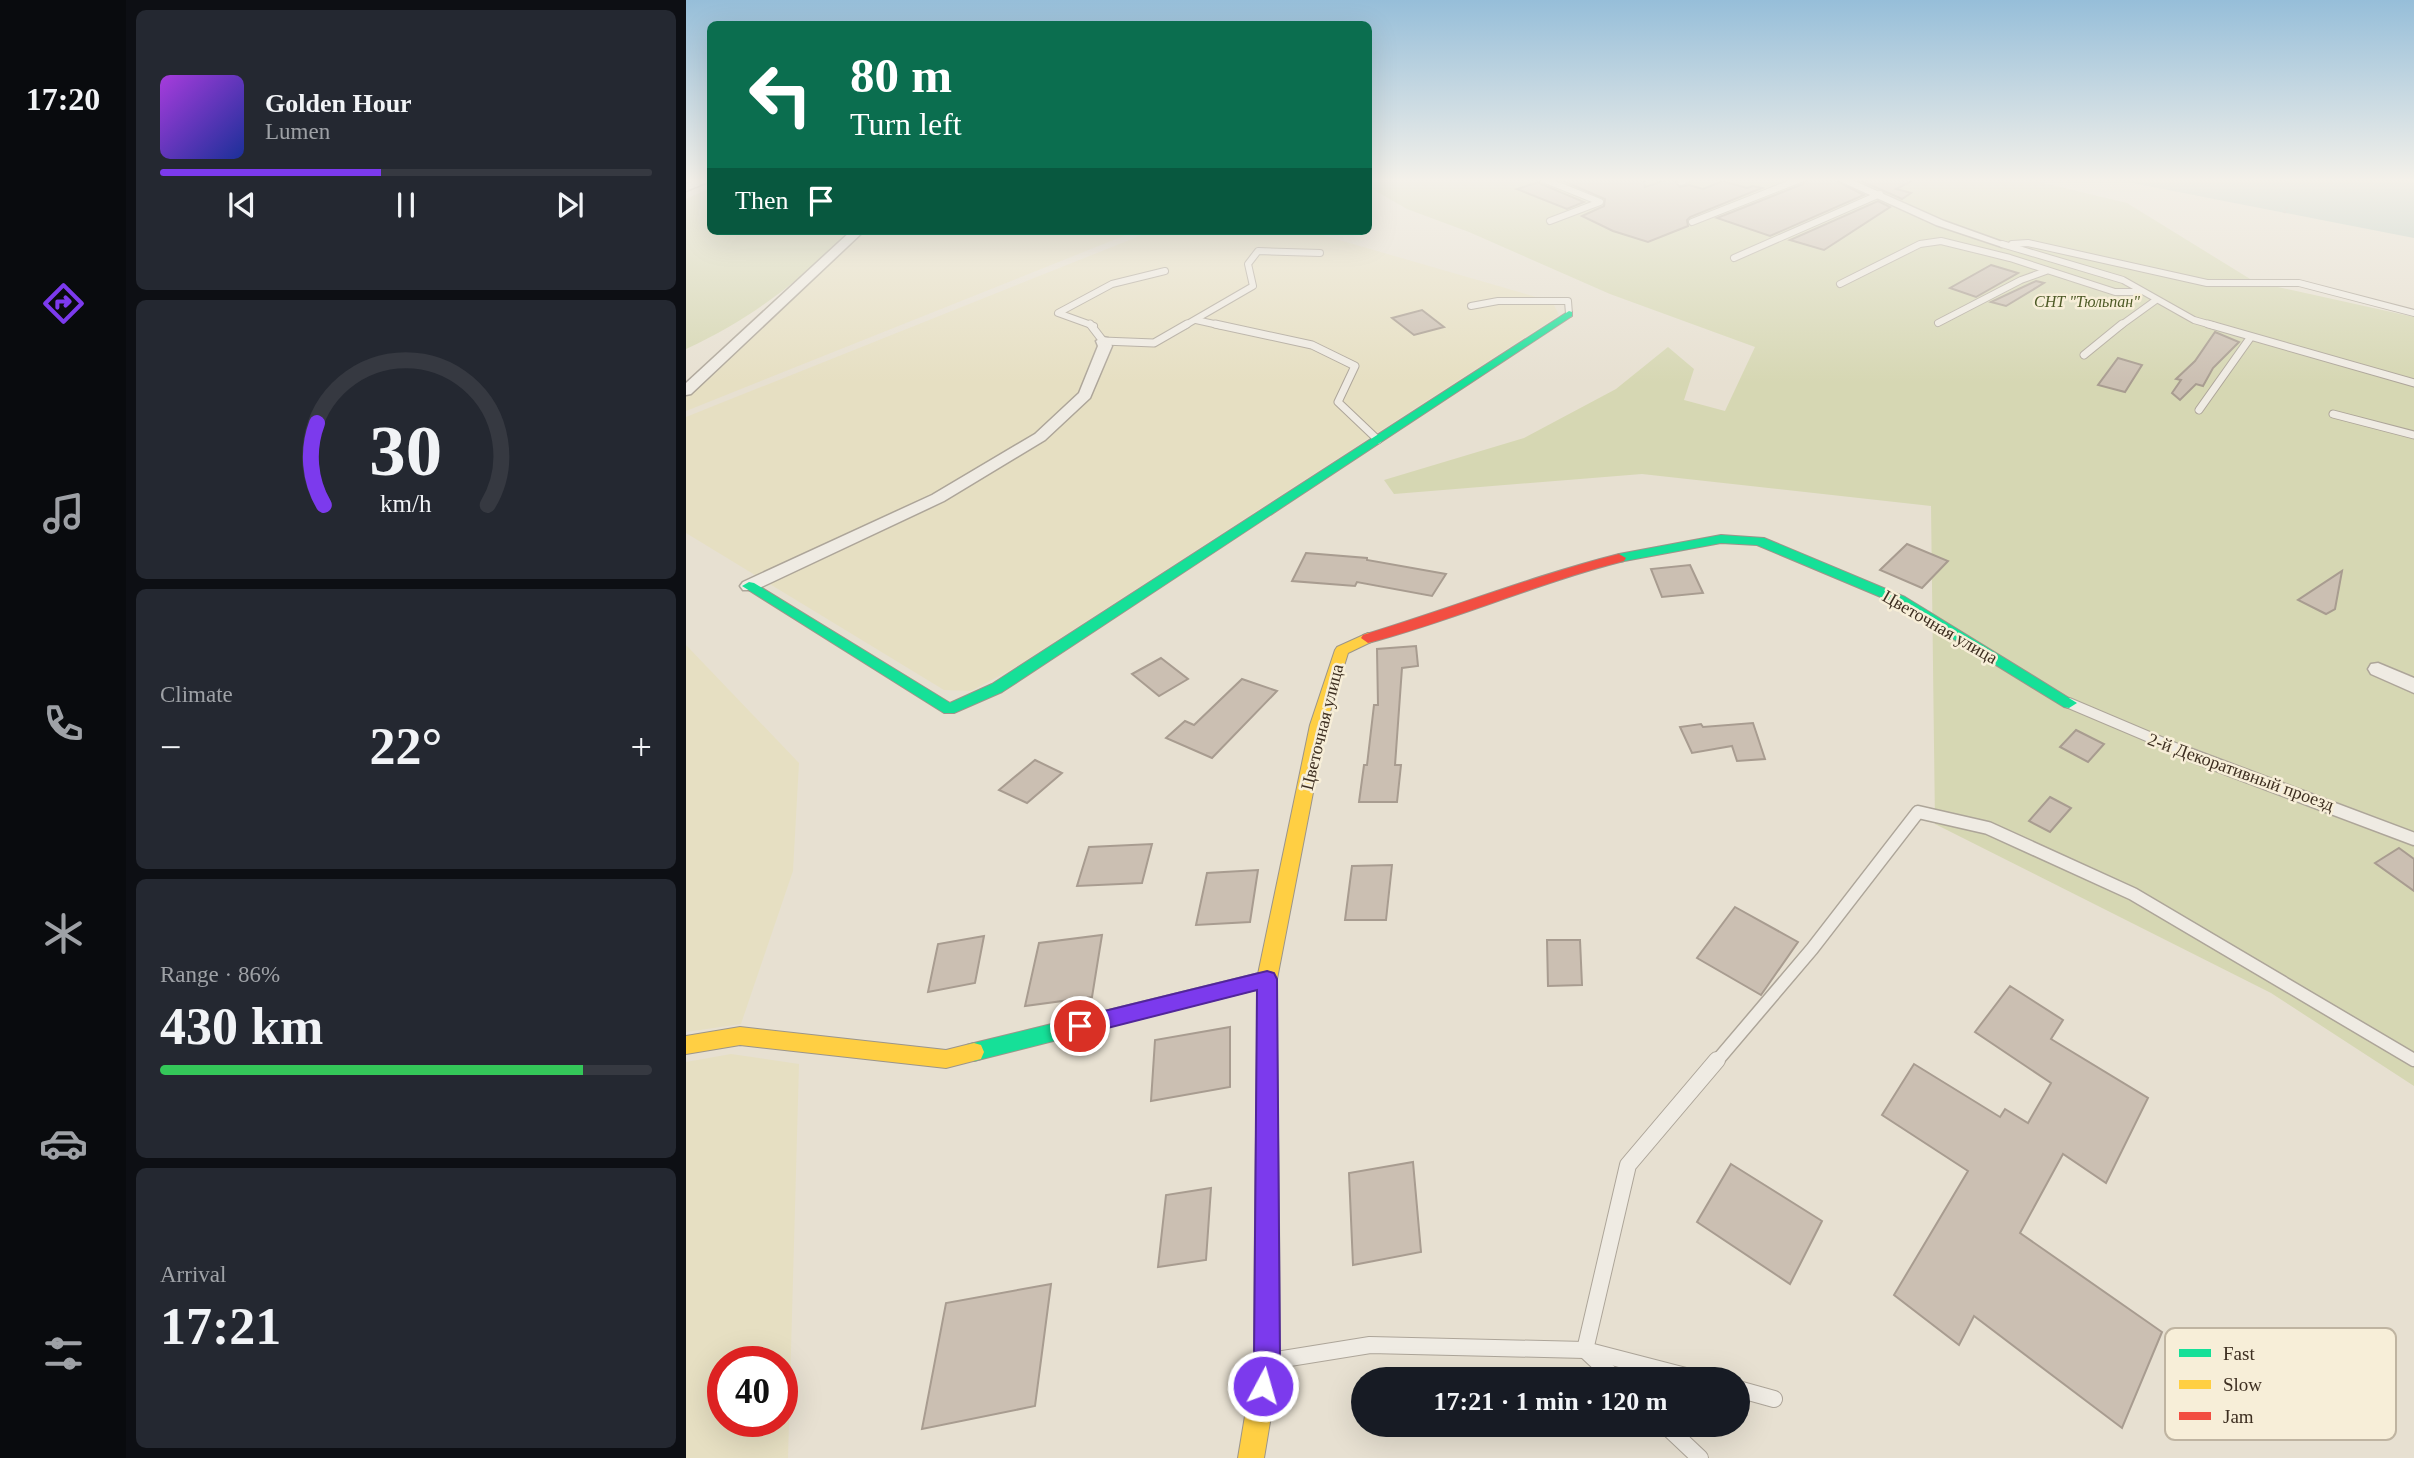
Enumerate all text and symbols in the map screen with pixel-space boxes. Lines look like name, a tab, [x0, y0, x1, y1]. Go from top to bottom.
text: 80 m	[850, 48, 952, 103]
icon: left	[735, 49, 826, 140]
text: 17:20	[26, 81, 100, 117]
text: Golden Hour	[265, 89, 412, 118]
text: Turn left	[850, 106, 962, 142]
text: Lumen	[265, 119, 330, 144]
icon: arrive	[802, 182, 840, 220]
icon: previous	[223, 186, 261, 224]
icon: pause	[387, 186, 425, 224]
icon: next	[551, 186, 589, 224]
text: Then	[735, 186, 788, 215]
icon: directions	[39, 279, 88, 328]
park label: СНТ "Тюльпан"	[2034, 293, 2140, 310]
text: 30	[370, 411, 442, 492]
icon: music	[39, 489, 88, 538]
text: km/h	[380, 490, 432, 517]
street label: Цветочная улица	[1879, 586, 2001, 668]
street label: Цветочная улица	[1297, 662, 1347, 792]
text: Climate	[160, 682, 233, 707]
icon: phone	[39, 699, 88, 748]
text: 22°	[370, 718, 442, 775]
text: −	[160, 726, 181, 768]
text: +	[631, 726, 652, 768]
street label: 2-й Декоративный проезд	[2145, 729, 2337, 815]
icon: climate	[39, 909, 88, 958]
text: Range · 86%	[160, 962, 280, 987]
pin	[1050, 996, 1110, 1056]
text: 430 km	[160, 998, 323, 1055]
icon: arrive	[1061, 1007, 1099, 1045]
icon: car	[39, 1119, 88, 1168]
text: Arrival	[160, 1262, 226, 1287]
text: 17:21	[160, 1298, 281, 1355]
legend	[2165, 1328, 2396, 1440]
icon: filters	[39, 1329, 88, 1378]
text: Fast	[2223, 1343, 2255, 1364]
speed limit sign: 40	[707, 1346, 798, 1437]
position arrow	[1226, 1349, 1300, 1423]
text: Slow	[2223, 1374, 2262, 1395]
text: 17:21 · 1 min · 120 m	[1434, 1387, 1668, 1416]
text: Jam	[2223, 1406, 2254, 1427]

